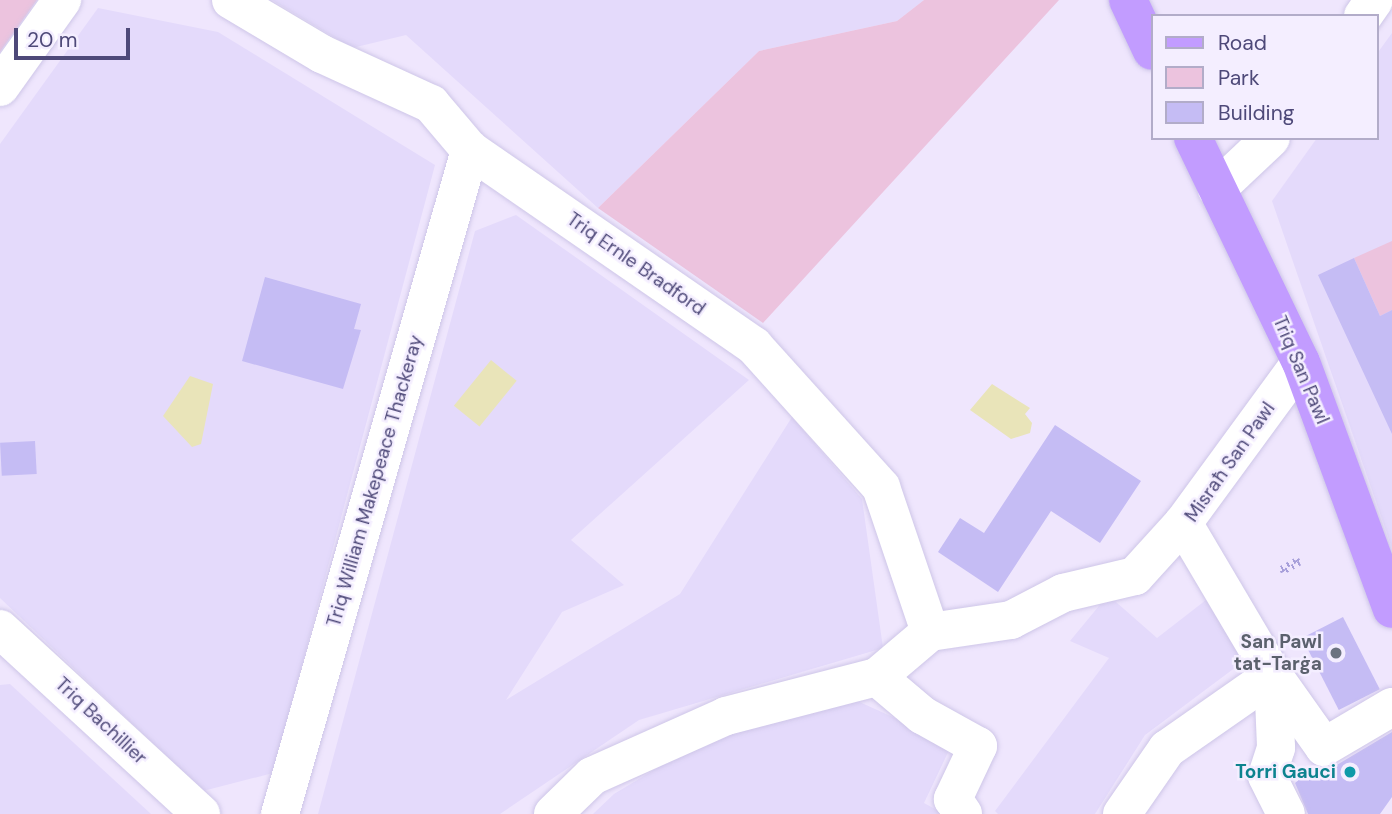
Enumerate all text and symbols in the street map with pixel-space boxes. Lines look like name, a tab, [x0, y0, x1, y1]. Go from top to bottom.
scale bar	[18, 14, 133, 58]
legend	[1150, 14, 1378, 140]
text: 20 m	[27, 26, 78, 54]
text: Road	[1218, 29, 1267, 57]
text: Park	[1218, 64, 1259, 92]
text: Building	[1218, 99, 1294, 127]
street label: Triq Ernle Bradford	[562, 208, 710, 320]
street label: Triq San Pawl	[1268, 313, 1334, 427]
street label: Triq William Makepeace Thackeray	[322, 333, 428, 629]
street label: Misraħ San Pawl	[1180, 398, 1280, 526]
place label: San Pawl tat-Tarġa	[1234, 631, 1322, 675]
marker: San Pawl tat-Tarġa	[1328, 645, 1344, 661]
street label: Triq Bachillier	[50, 673, 152, 769]
place label: Torri Gauci	[1235, 761, 1336, 783]
marker: Torri Gauci	[1342, 764, 1358, 780]

